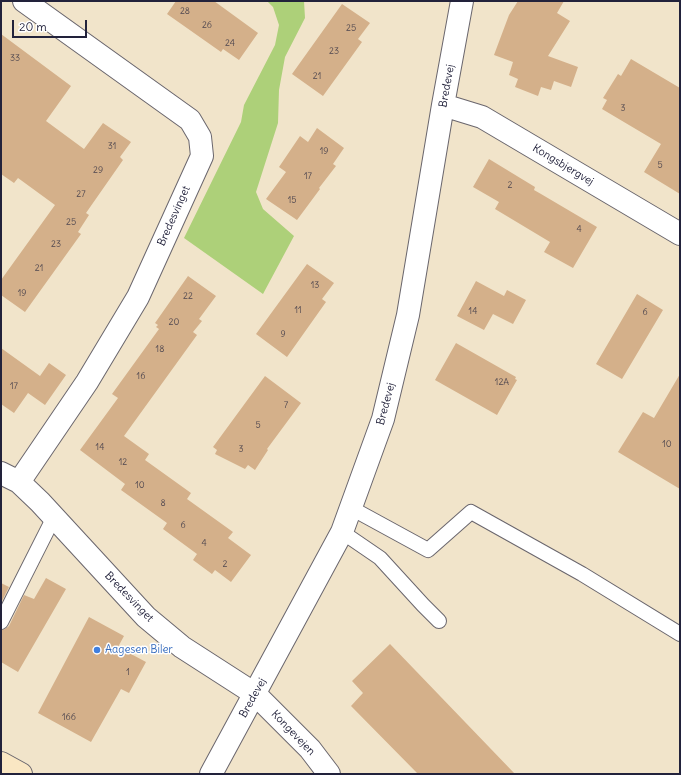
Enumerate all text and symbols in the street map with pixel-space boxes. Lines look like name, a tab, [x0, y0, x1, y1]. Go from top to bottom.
house number: 28	[180, 6, 190, 16]
scale bar	[14, 12, 89, 38]
text: 20 m	[19, 19, 47, 34]
house number: 26	[202, 20, 212, 30]
house number: 25	[346, 23, 356, 33]
house number: 24	[225, 38, 235, 48]
house number: 23	[329, 46, 339, 56]
house number: 33	[10, 53, 20, 63]
street label: Bredevej	[437, 64, 457, 108]
house number: 21	[313, 71, 321, 81]
house number: 3	[620, 103, 626, 113]
house number: 31	[108, 141, 116, 151]
street label: Kongsbjergvej	[530, 142, 596, 188]
house number: 19	[320, 146, 328, 156]
house number: 5	[657, 160, 663, 170]
house number: 29	[93, 165, 103, 175]
house number: 17	[304, 171, 312, 181]
house number: 2	[508, 180, 512, 190]
street label: Bredesvinget	[155, 184, 193, 248]
house number: 27	[76, 189, 86, 199]
house number: 15	[288, 195, 296, 205]
house number: 25	[66, 217, 76, 227]
house number: 4	[576, 224, 582, 234]
house number: 23	[51, 239, 61, 249]
house number: 21	[35, 263, 43, 273]
house number: 13	[311, 280, 319, 290]
house number: 19	[18, 288, 26, 298]
house number: 22	[183, 291, 193, 301]
house number: 11	[294, 305, 302, 315]
house number: 14	[469, 306, 477, 316]
house number: 6	[642, 307, 648, 317]
house number: 20	[169, 317, 179, 327]
house number: 9	[280, 329, 286, 339]
house number: 18	[156, 344, 164, 354]
house number: 16	[137, 371, 145, 381]
house number: 12A	[495, 377, 509, 387]
house number: 17	[10, 381, 18, 391]
street label: Bredevej	[374, 381, 398, 427]
house number: 7	[284, 400, 288, 410]
house number: 5	[255, 420, 261, 430]
house number: 10	[662, 439, 672, 449]
house number: 14	[96, 442, 104, 452]
house number: 3	[238, 444, 244, 454]
house number: 12	[119, 457, 127, 467]
house number: 10	[135, 480, 145, 490]
house number: 8	[160, 498, 166, 508]
house number: 6	[180, 520, 186, 530]
house number: 4	[201, 538, 207, 548]
house number: 2	[223, 559, 227, 569]
street label: Bredesvinget	[102, 569, 156, 625]
place label: Aagesen Biler	[105, 643, 173, 657]
marker: Aagesen Biler	[92, 645, 102, 655]
house number: 1	[126, 667, 130, 677]
street label: Bredevej	[237, 676, 269, 720]
street label: Kongevejen	[268, 708, 318, 758]
house number: 166	[62, 712, 76, 722]

